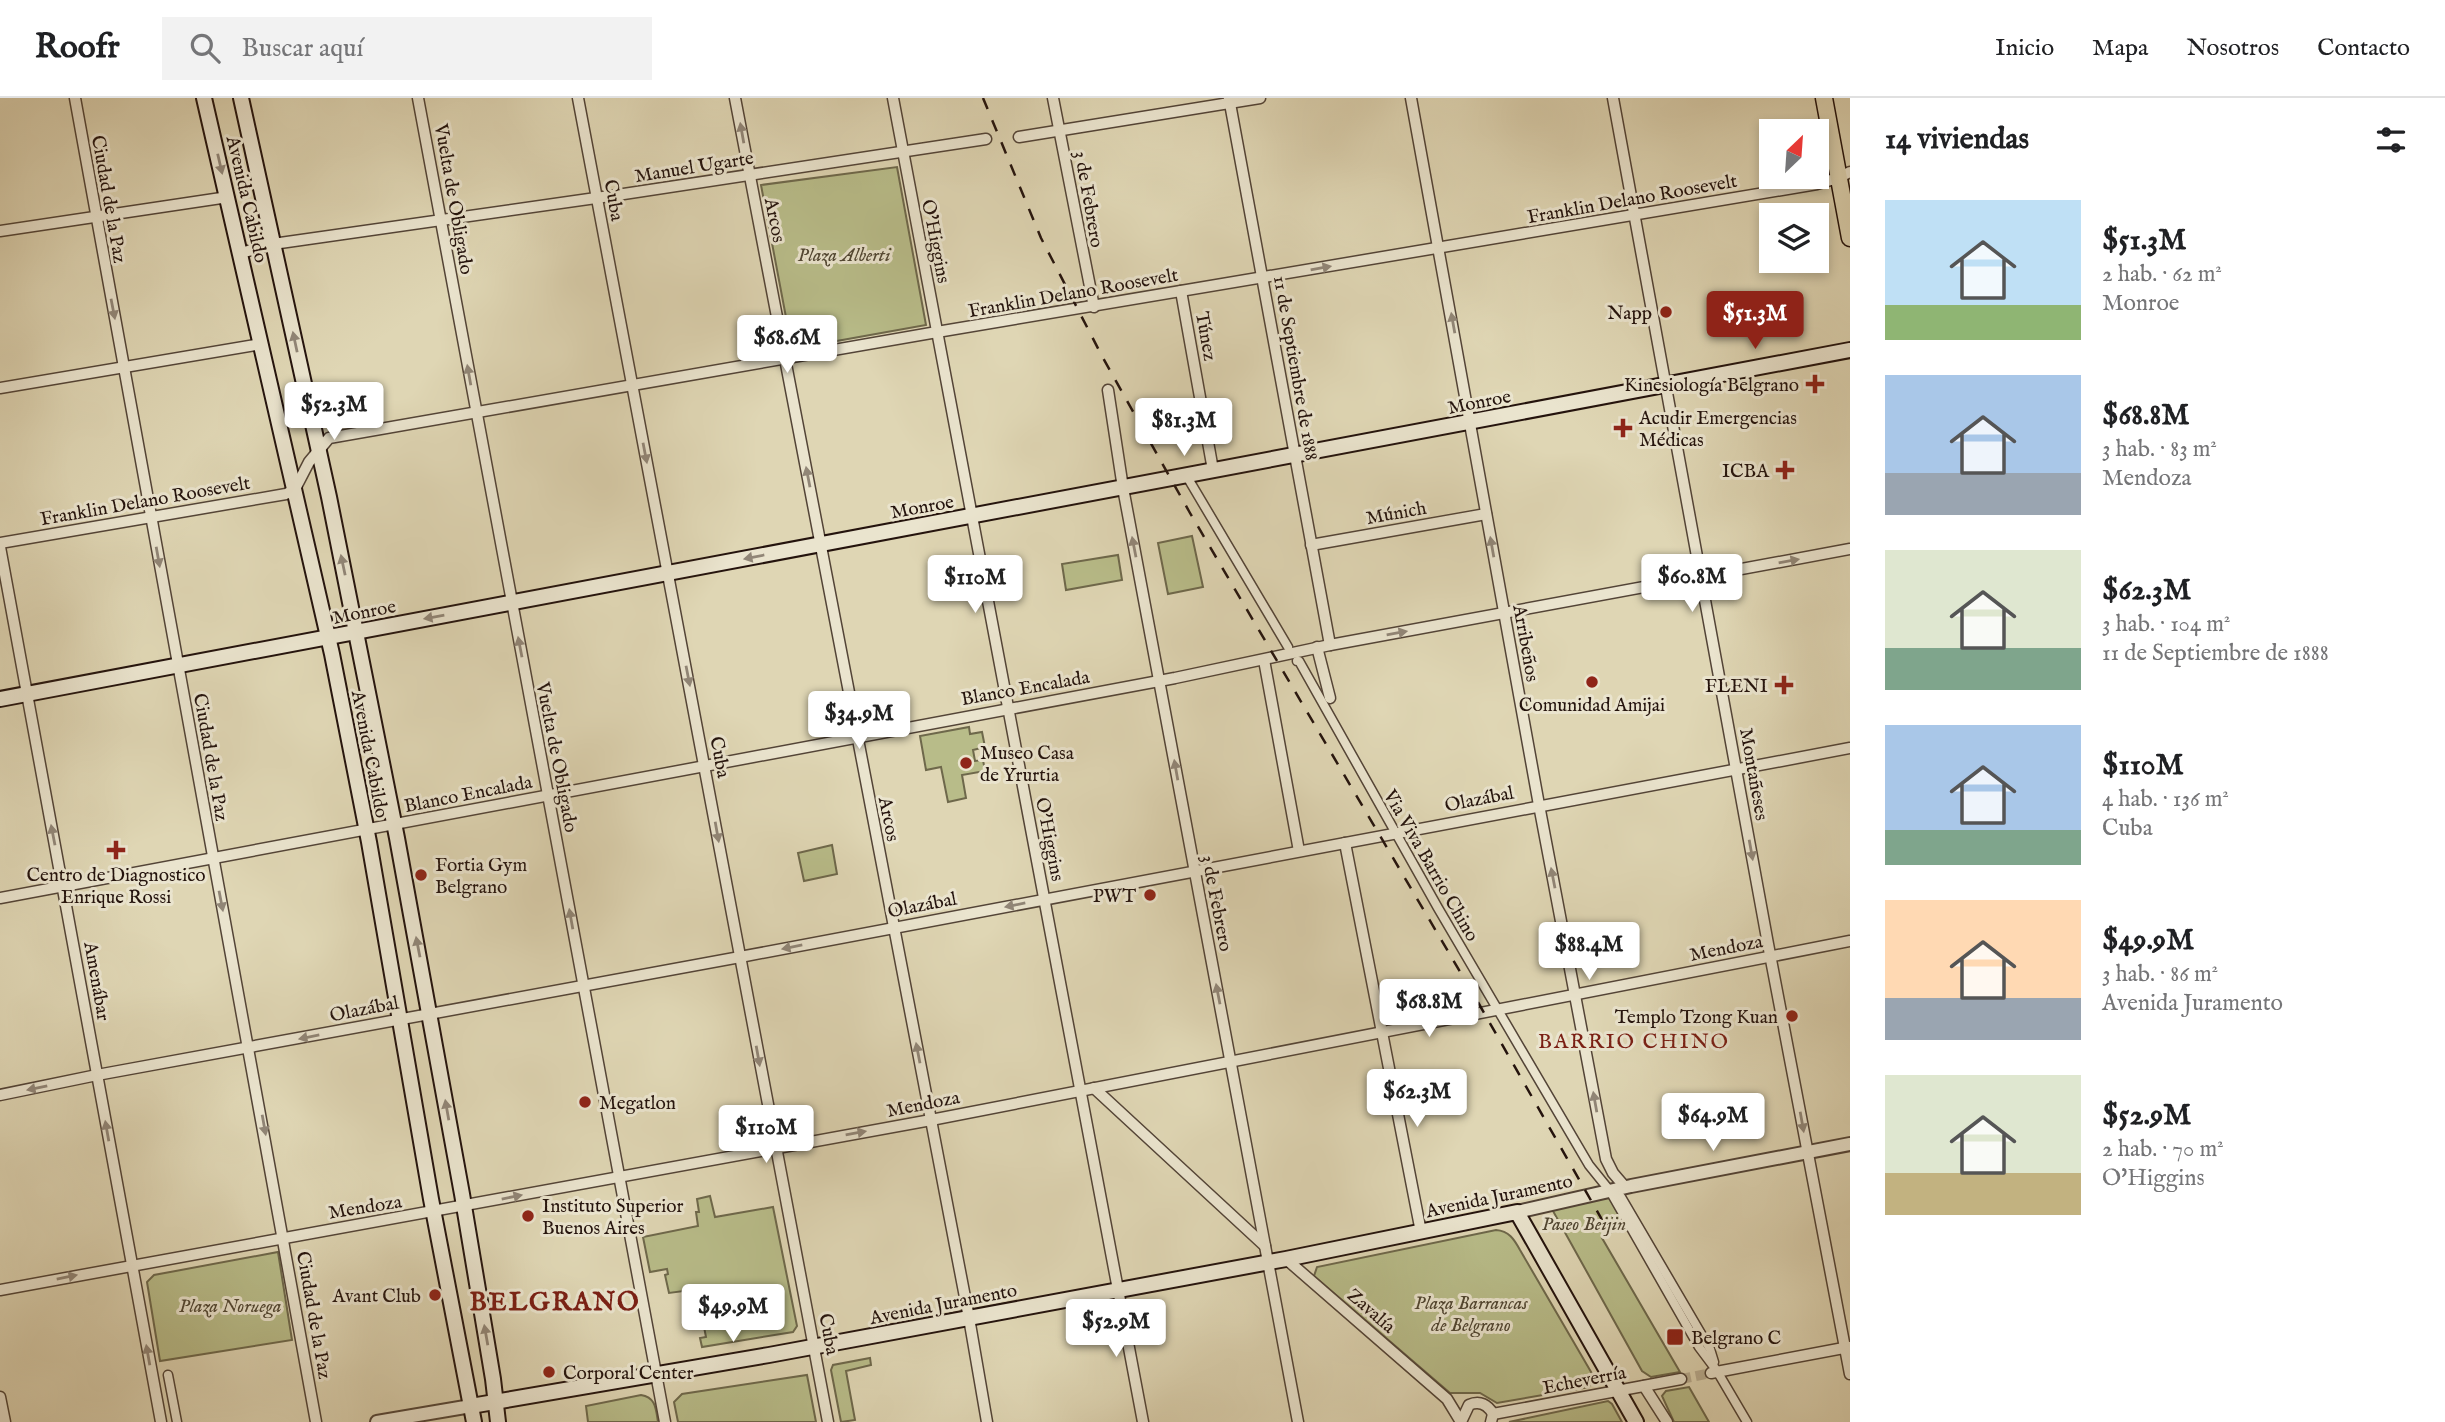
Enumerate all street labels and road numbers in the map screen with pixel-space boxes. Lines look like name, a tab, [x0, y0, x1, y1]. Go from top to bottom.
street label: Vuelta de Obligado	[428, 121, 478, 277]
street label: Avenida Cabildo	[220, 133, 272, 265]
street label: Ciudad de la Paz	[85, 134, 131, 265]
street label: Manuel Ugarte	[633, 147, 756, 189]
street label: 3 de Febrero	[1068, 149, 1108, 250]
street label: Franklin Delano Roosevelt	[1525, 170, 1740, 230]
street label: Cuba	[598, 178, 629, 224]
street label: Arcos	[758, 195, 790, 245]
street label: O'Higgins	[915, 197, 955, 285]
street label: Franklin Delano Roosevelt	[966, 264, 1181, 324]
street label: 11 de Septiembre de 1888	[1267, 274, 1323, 463]
street label: Túnez	[1189, 310, 1221, 363]
street label: Monroe	[1446, 385, 1513, 421]
street label: Franklin Delano Roosevelt	[38, 472, 253, 532]
street label: Monroe	[889, 491, 956, 525]
street label: Múnich	[1364, 497, 1428, 531]
street label: Monroe	[331, 595, 398, 631]
street label: Arribeños	[1506, 602, 1544, 684]
street label: Blanco Encalada	[959, 666, 1092, 712]
street label: Vuelta de Obligado	[530, 679, 582, 835]
street label: Avenida Cabildo	[345, 688, 393, 820]
street label: Ciudad de la Paz	[187, 692, 233, 823]
street label: Montañeses	[1733, 726, 1773, 823]
street label: Cuba	[703, 735, 735, 781]
street label: Blanco Encalada	[402, 771, 535, 819]
street label: Olazábal	[1443, 781, 1517, 818]
street label: Via Viva Barrio Chino	[1377, 785, 1483, 946]
street label: Arcos	[872, 794, 904, 844]
street label: O'Higgins	[1029, 795, 1069, 883]
street label: 3 de Febrero	[1195, 853, 1237, 954]
street label: Olazábal	[886, 887, 960, 924]
street label: Mendoza	[1688, 930, 1766, 968]
street label: Amenábar	[77, 939, 115, 1023]
street label: Olazábal	[328, 991, 402, 1028]
street label: Mendoza	[885, 1086, 963, 1124]
street label: Avenida Juramento	[1423, 1170, 1575, 1224]
street label: Mendoza	[327, 1190, 404, 1226]
street label: Ciudad de la Paz	[290, 1250, 336, 1381]
street label: Avenida Juramento	[867, 1279, 1019, 1331]
street label: Zavalía	[1342, 1284, 1400, 1340]
street label: Cuba	[812, 1312, 844, 1358]
street label: Echeverría	[1541, 1361, 1629, 1401]

